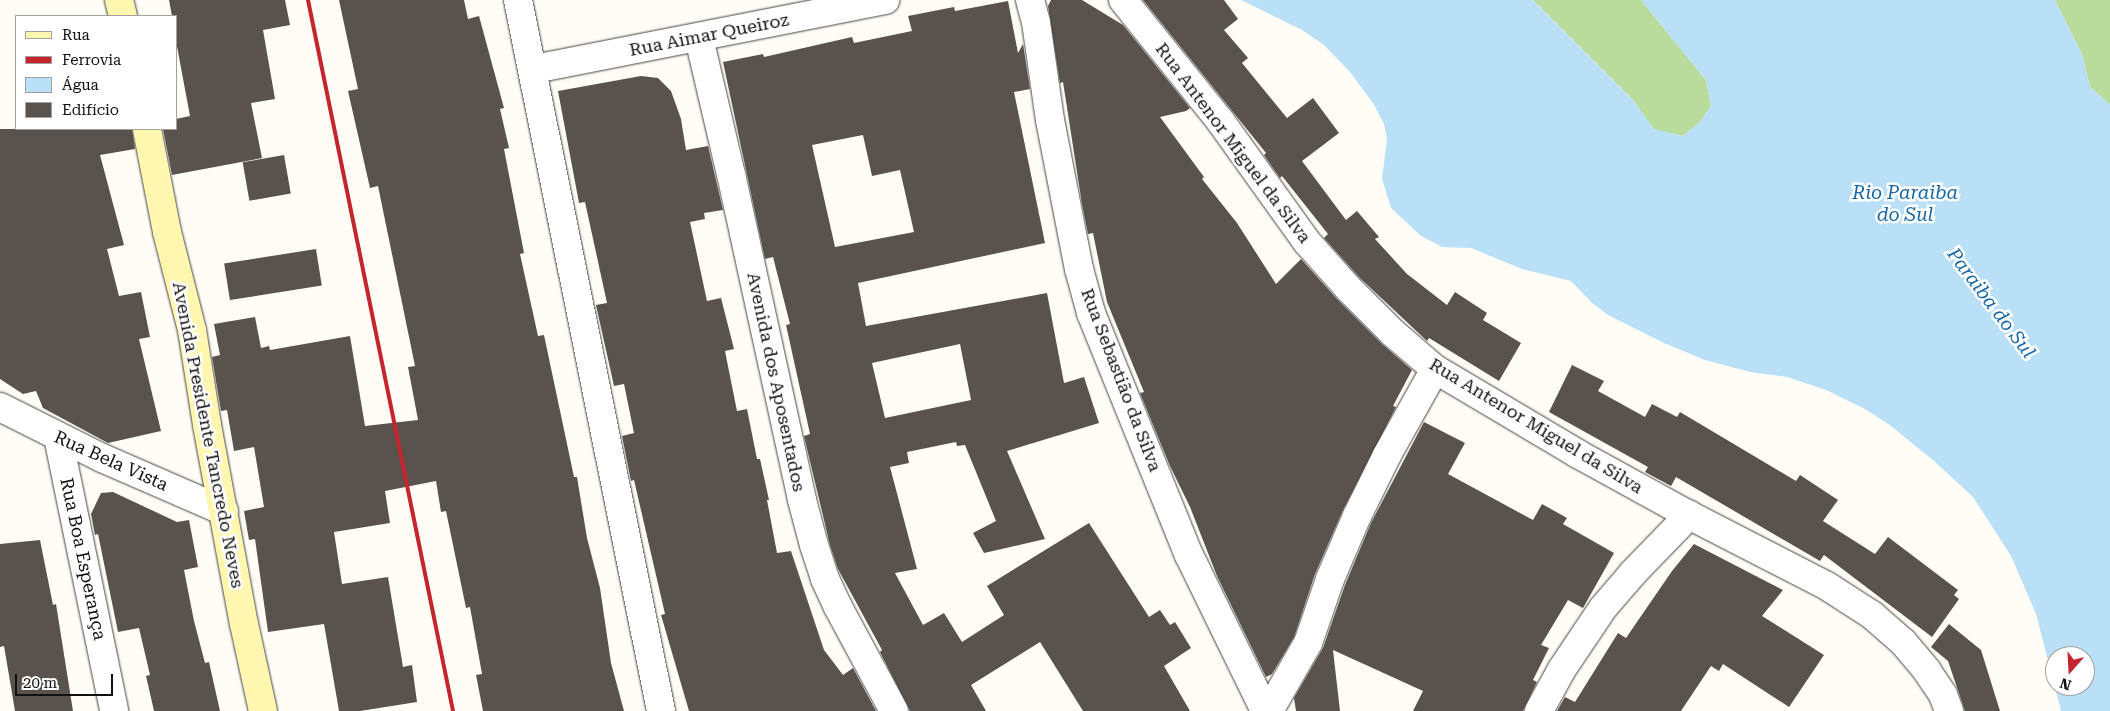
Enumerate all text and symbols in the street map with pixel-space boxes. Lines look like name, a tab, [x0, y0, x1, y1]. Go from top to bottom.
street label: Rua Aimar Queiroz	[627, 9, 791, 61]
legend	[15, 15, 178, 130]
text: Rua	[62, 26, 90, 44]
street label: Rua Antenor Miguel da Silva	[1151, 39, 1315, 247]
text: Ferrovia	[62, 51, 121, 69]
text: Água	[62, 76, 99, 94]
text: Edifício	[62, 101, 119, 119]
water label: Rio Paraiba do Sul	[1852, 182, 1958, 226]
water label: Paraiba do Sul	[1942, 243, 2040, 363]
street label: Avenida dos Aposentados	[742, 270, 810, 494]
street label: Avenida Presidente Tancredo Neves	[168, 280, 248, 590]
street label: Rua Sebastião da Silva	[1076, 285, 1166, 475]
street label: Rua Antenor Miguel da Silva	[1425, 354, 1647, 498]
street label: Rua Bela Vista	[51, 426, 171, 496]
street label: Rua Boa Esperança	[55, 476, 111, 642]
north arrow	[2045, 646, 2095, 696]
scale bar	[18, 664, 115, 696]
text: 20 m	[23, 674, 57, 692]
text: N	[2058, 675, 2073, 694]

